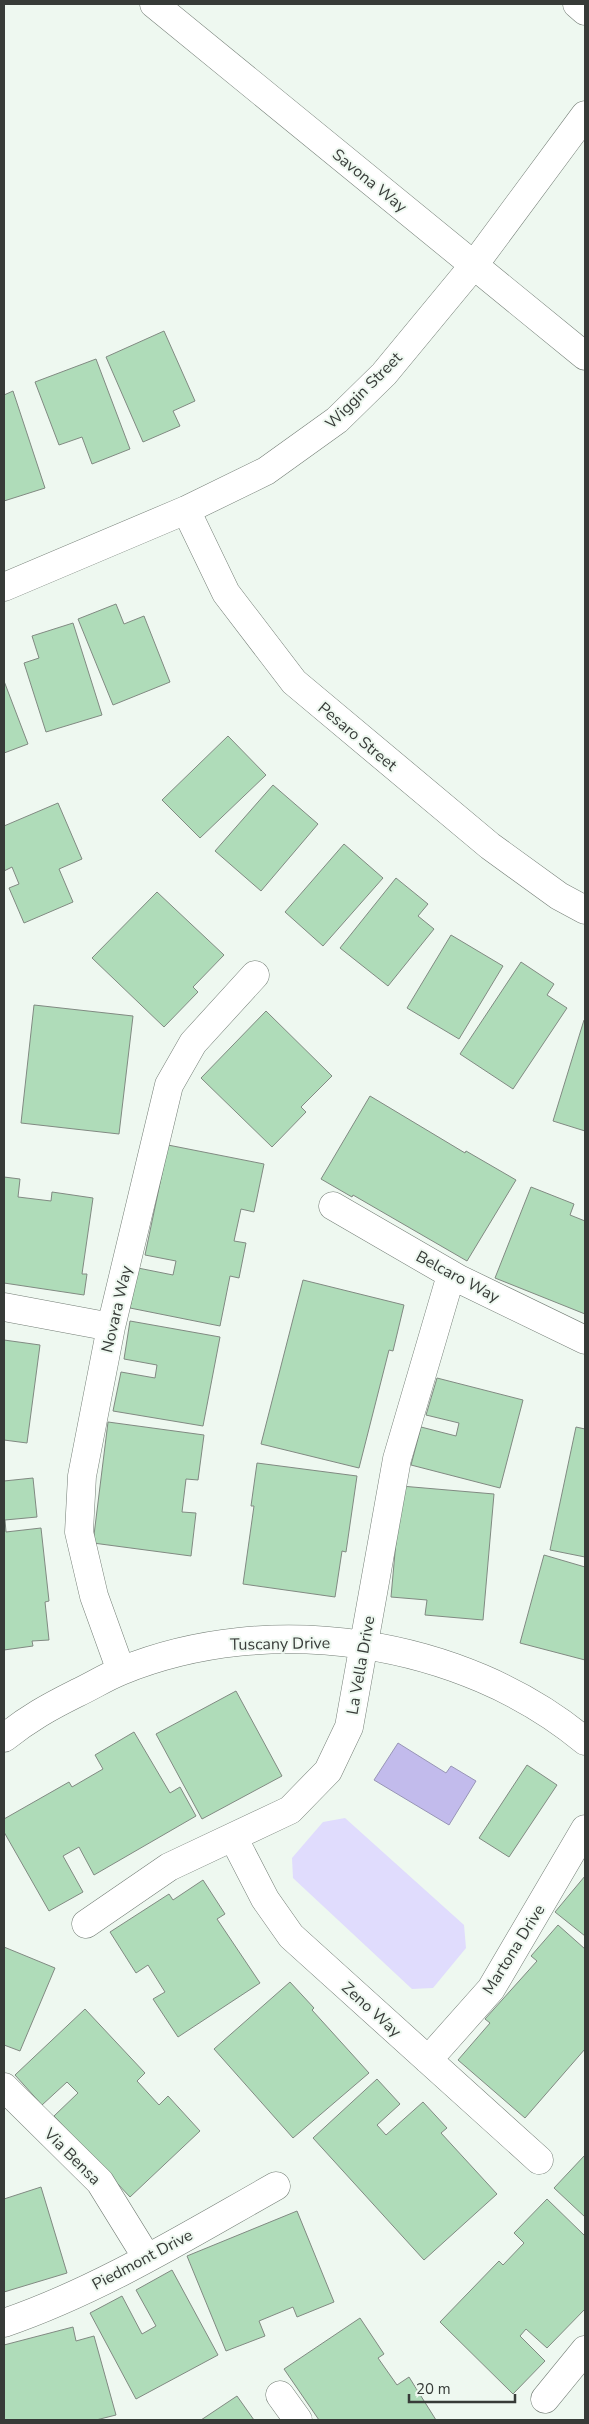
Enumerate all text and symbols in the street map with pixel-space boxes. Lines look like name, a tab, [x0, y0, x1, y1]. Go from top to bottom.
street label: Savona Way	[327, 144, 412, 218]
street label: Wiggin Street	[320, 347, 407, 434]
street label: Pesaro Street	[313, 697, 402, 777]
street label: Belcaro Way	[412, 1246, 504, 1308]
street label: Novara Way	[96, 1263, 138, 1355]
street label: La Vella Drive	[341, 1614, 380, 1716]
street label: Tuscany Drive	[230, 1632, 330, 1656]
street label: Martona Drive	[477, 1900, 550, 1999]
street label: Zeno Way	[337, 1977, 406, 2043]
street label: Via Bensa	[38, 2123, 105, 2190]
street label: Piedmont Drive	[88, 2224, 197, 2296]
scale bar	[409, 2372, 515, 2404]
text: 20 m	[416, 2379, 451, 2399]

